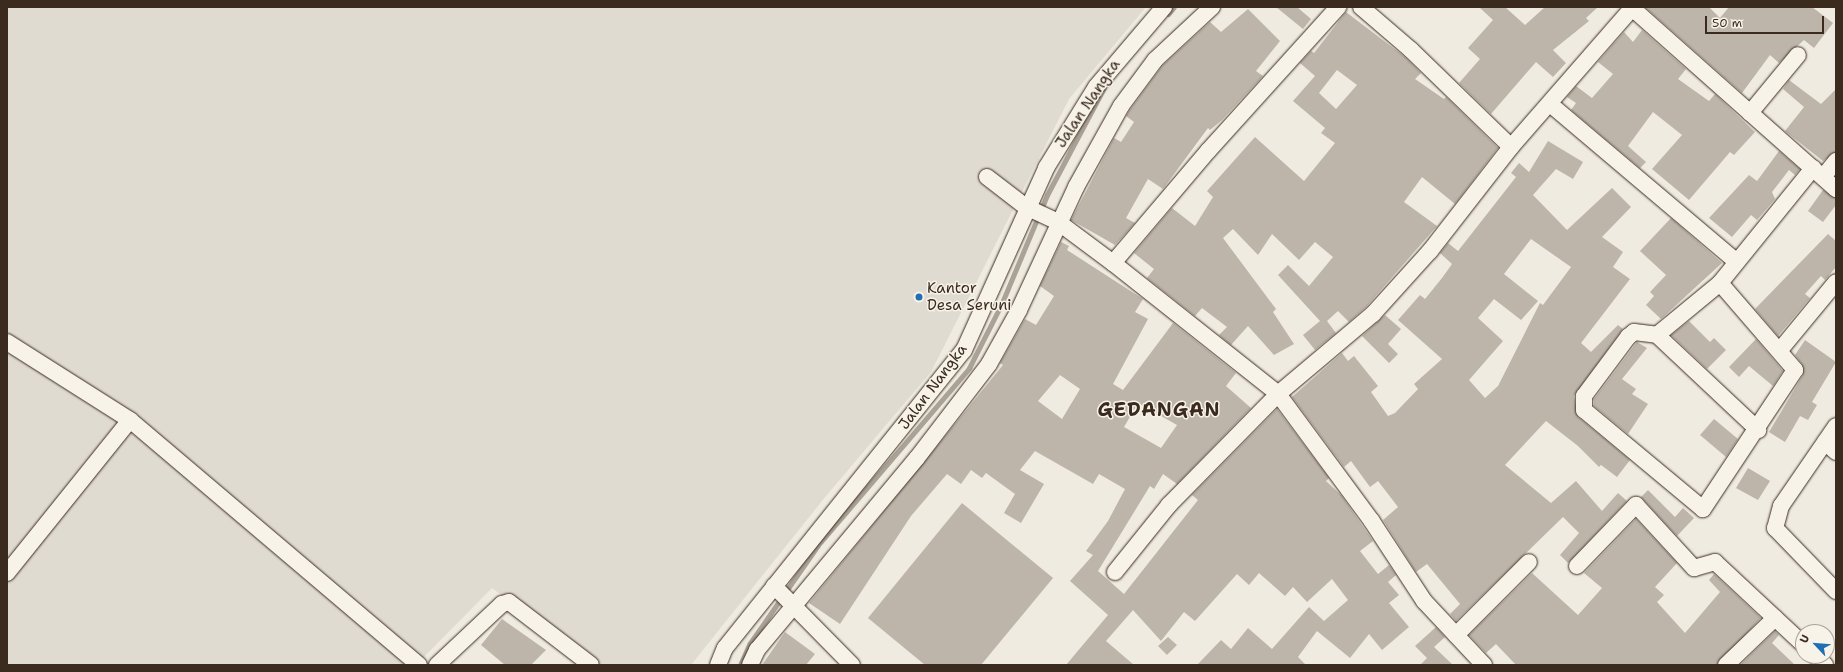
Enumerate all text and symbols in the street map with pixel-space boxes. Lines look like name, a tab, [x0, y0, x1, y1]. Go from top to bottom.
scale bar	[1707, 8, 1826, 34]
text: 50 m	[1712, 15, 1742, 31]
street label: Jalan Nangka	[1052, 56, 1124, 152]
place label: Kantor Desa Seruni	[927, 279, 1011, 314]
marker: Kantor Desa Seruni	[914, 292, 924, 302]
street label: Jalan Nangka	[895, 341, 971, 433]
district label: GEDANGAN	[1097, 399, 1221, 421]
north arrow	[1795, 624, 1835, 664]
text: U	[1796, 632, 1813, 646]

